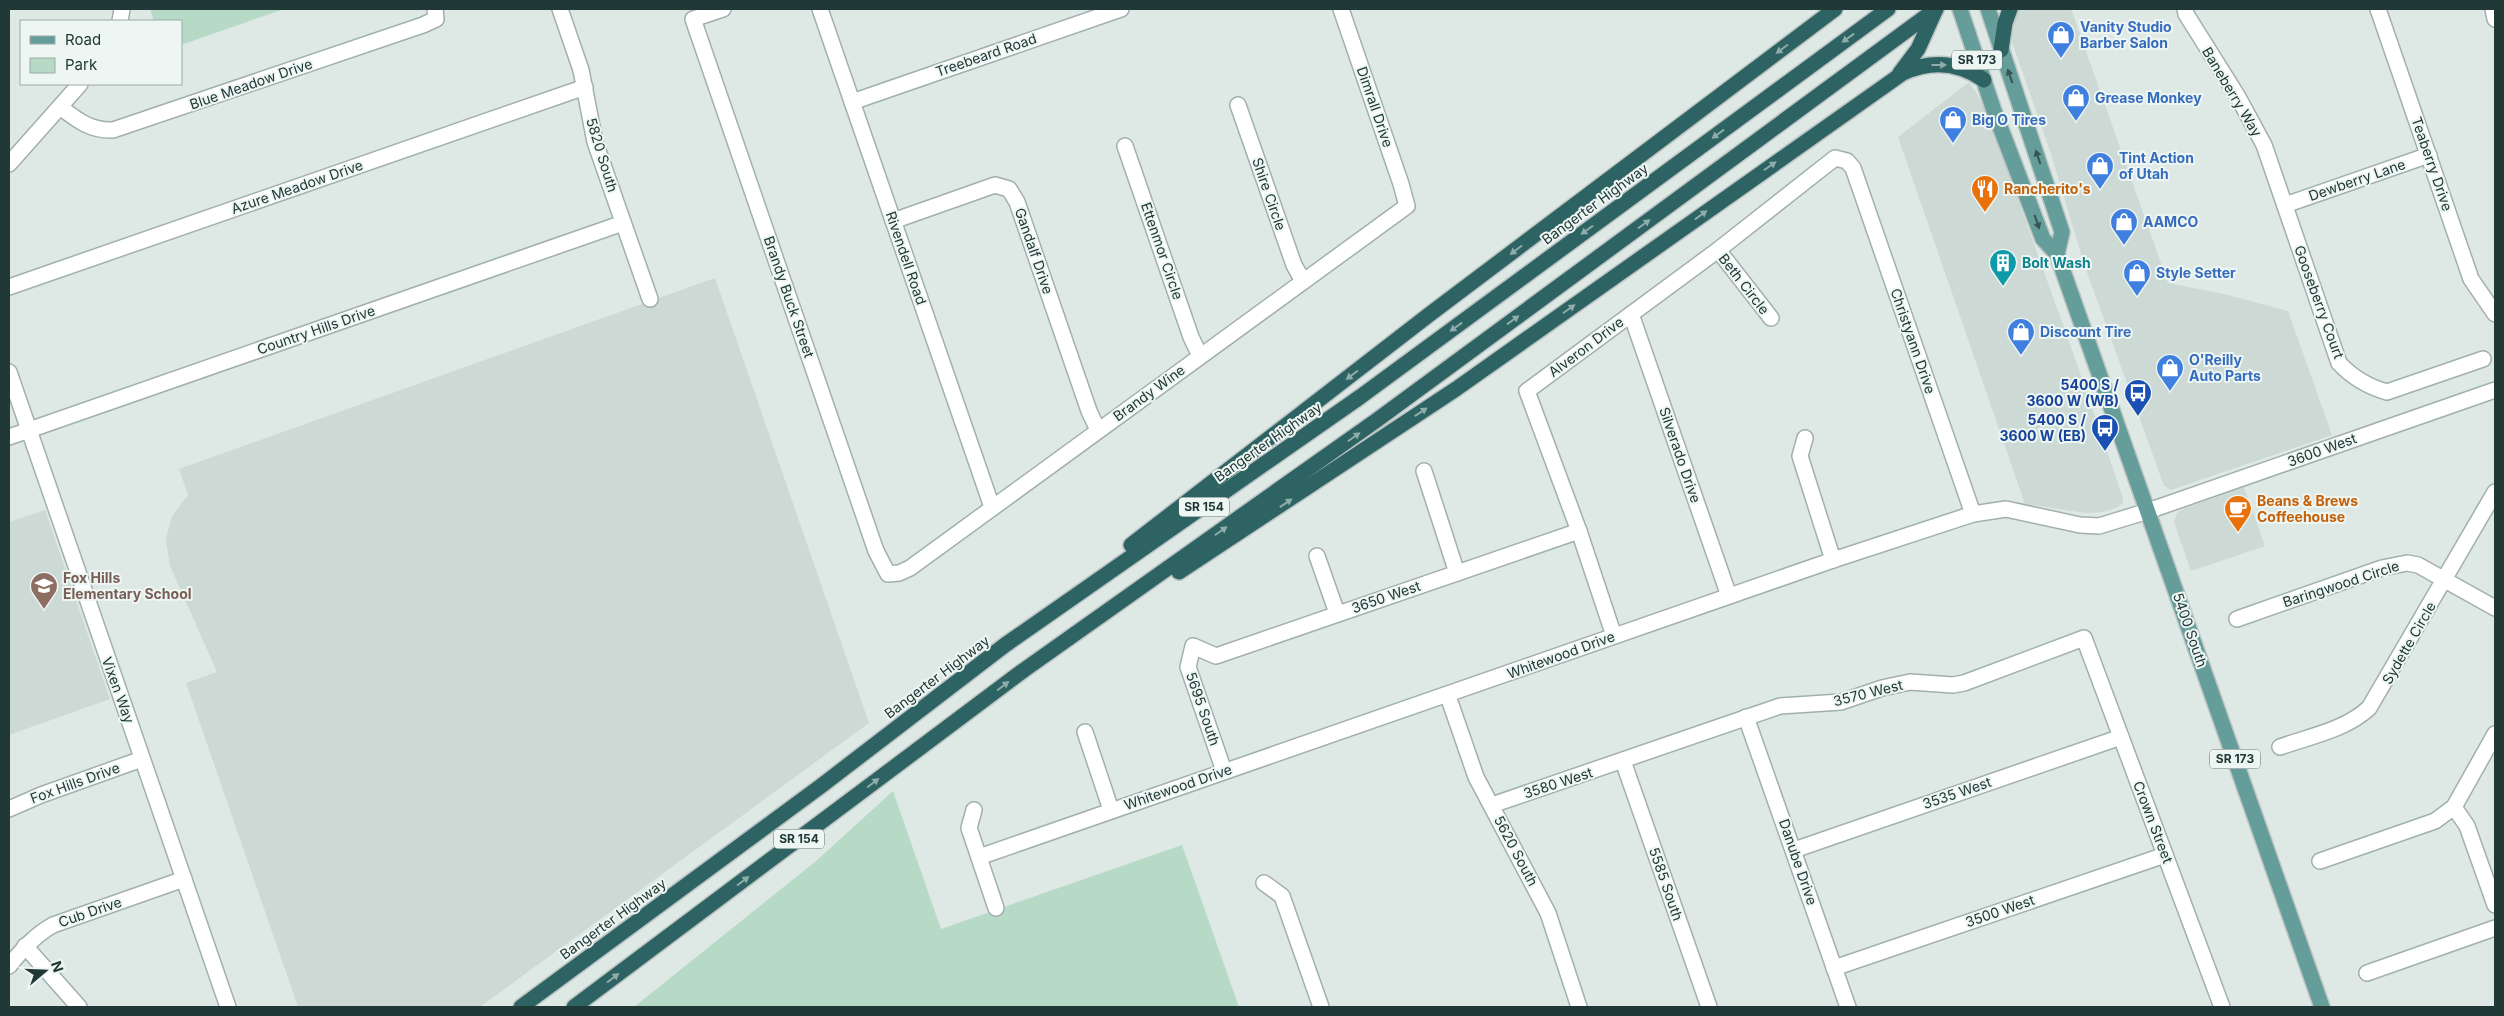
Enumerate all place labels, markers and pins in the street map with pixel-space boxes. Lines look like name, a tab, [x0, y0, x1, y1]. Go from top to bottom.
place label: Vanity Studio Barber Salon	[2080, 18, 2172, 51]
shop icon: Vanity Studio Barber Salon	[2046, 20, 2076, 59]
shop icon: Grease Monkey	[2061, 83, 2091, 122]
place label: Grease Monkey	[2095, 89, 2202, 106]
shop icon: Big O Tires	[1938, 105, 1968, 144]
place label: Big O Tires	[1972, 111, 2046, 128]
place label: Tint Action of Utah	[2119, 149, 2194, 182]
shop icon: Tint Action of Utah	[2085, 151, 2115, 190]
restaurant icon: Rancherito's	[1970, 174, 2000, 213]
place label: Rancherito's	[2004, 180, 2091, 197]
shop icon: AAMCO	[2109, 207, 2139, 246]
place label: AAMCO	[2143, 213, 2199, 230]
building icon: Bolt Wash	[1988, 248, 2018, 287]
place label: Bolt Wash	[2022, 254, 2091, 271]
shop icon: Style Setter	[2122, 258, 2152, 297]
place label: Style Setter	[2156, 264, 2236, 281]
shop icon: Discount Tire	[2006, 317, 2036, 356]
place label: Discount Tire	[2040, 323, 2131, 340]
place label: O'Reilly Auto Parts	[2189, 351, 2261, 384]
shop icon: O'Reilly Auto Parts	[2155, 353, 2185, 392]
place label: 5400 S / 3600 W (WB)	[2026, 376, 2120, 409]
bus stop icon: 5400 S / 3600 W (WB)	[2123, 378, 2153, 417]
place label: 5400 S / 3600 W (EB)	[2000, 411, 2087, 444]
bus stop icon: 5400 S / 3600 W (EB)	[2090, 413, 2120, 452]
place label: Beans & Brews Coffeehouse	[2257, 492, 2358, 525]
cafe icon: Beans & Brews Coffeehouse	[2223, 494, 2253, 533]
place label: Fox Hills Elementary School	[63, 569, 192, 602]
school or university icon: Fox Hills Elementary School	[29, 571, 59, 610]

